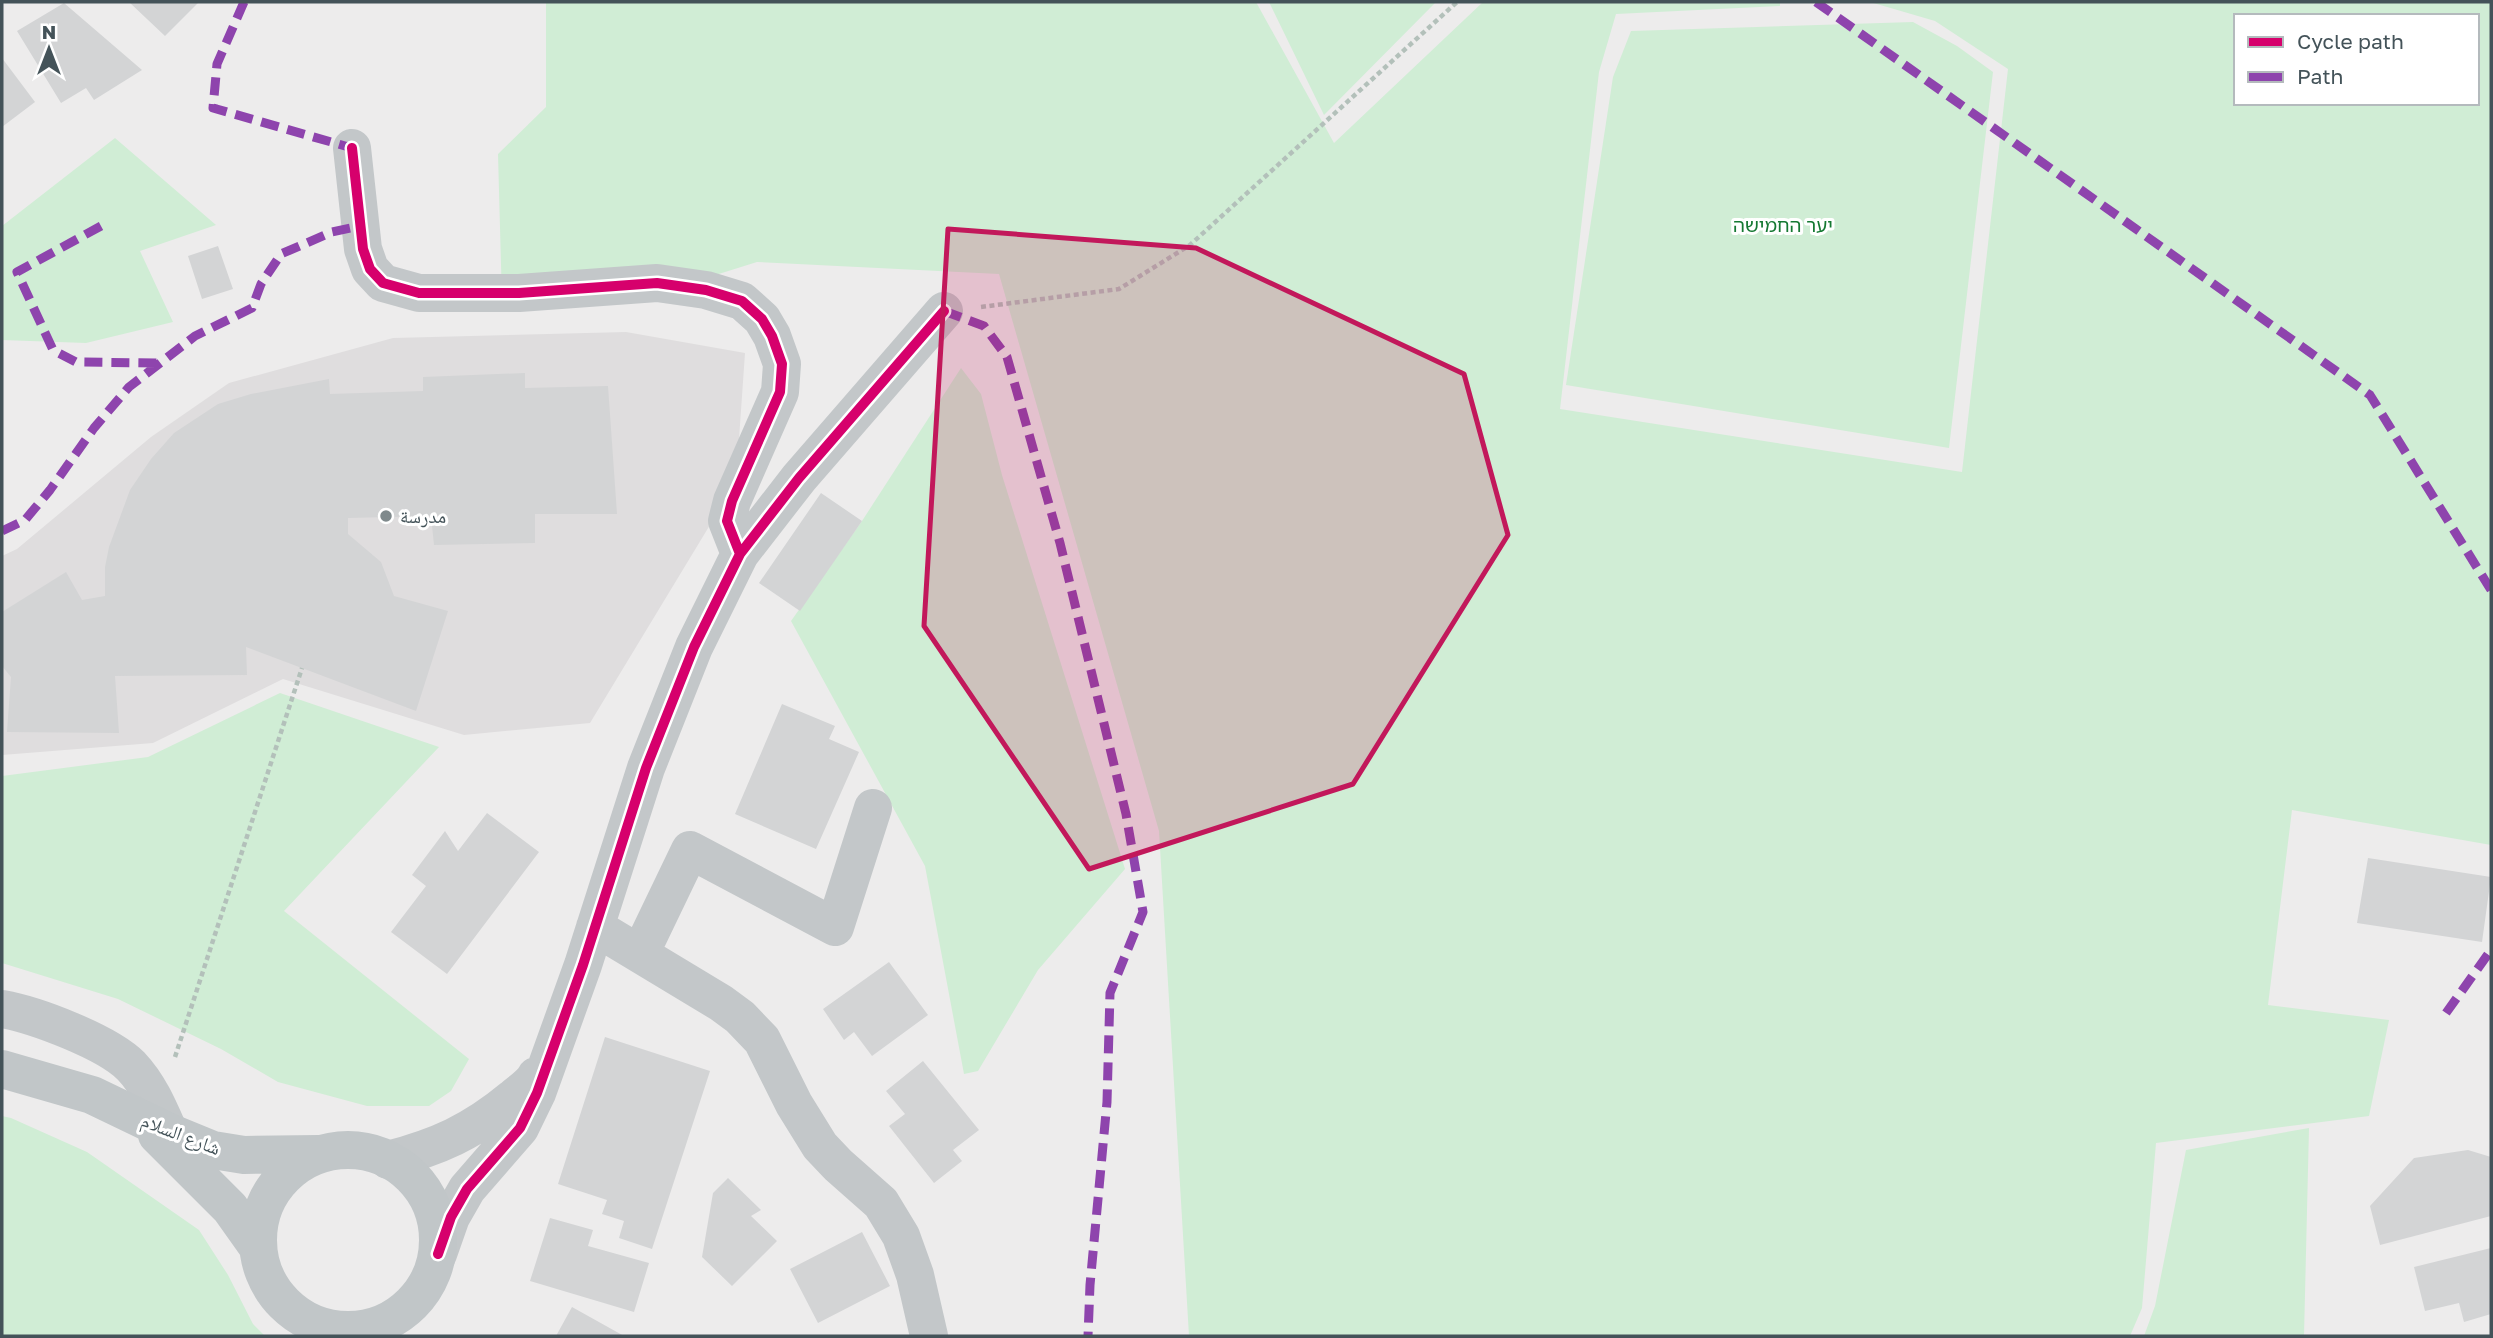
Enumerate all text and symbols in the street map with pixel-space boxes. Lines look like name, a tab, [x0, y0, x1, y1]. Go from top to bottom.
north arrow	[14, 14, 84, 84]
legend	[2234, 14, 2479, 105]
text: N	[42, 20, 56, 43]
text: Cycle path	[2297, 28, 2404, 54]
text: Path	[2297, 63, 2344, 89]
park label: יער החמישה	[1733, 213, 1833, 236]
place label: مدرسة	[400, 504, 446, 528]
marker: مدرسة	[378, 508, 394, 524]
street label: شارع السلام	[137, 1108, 224, 1162]

